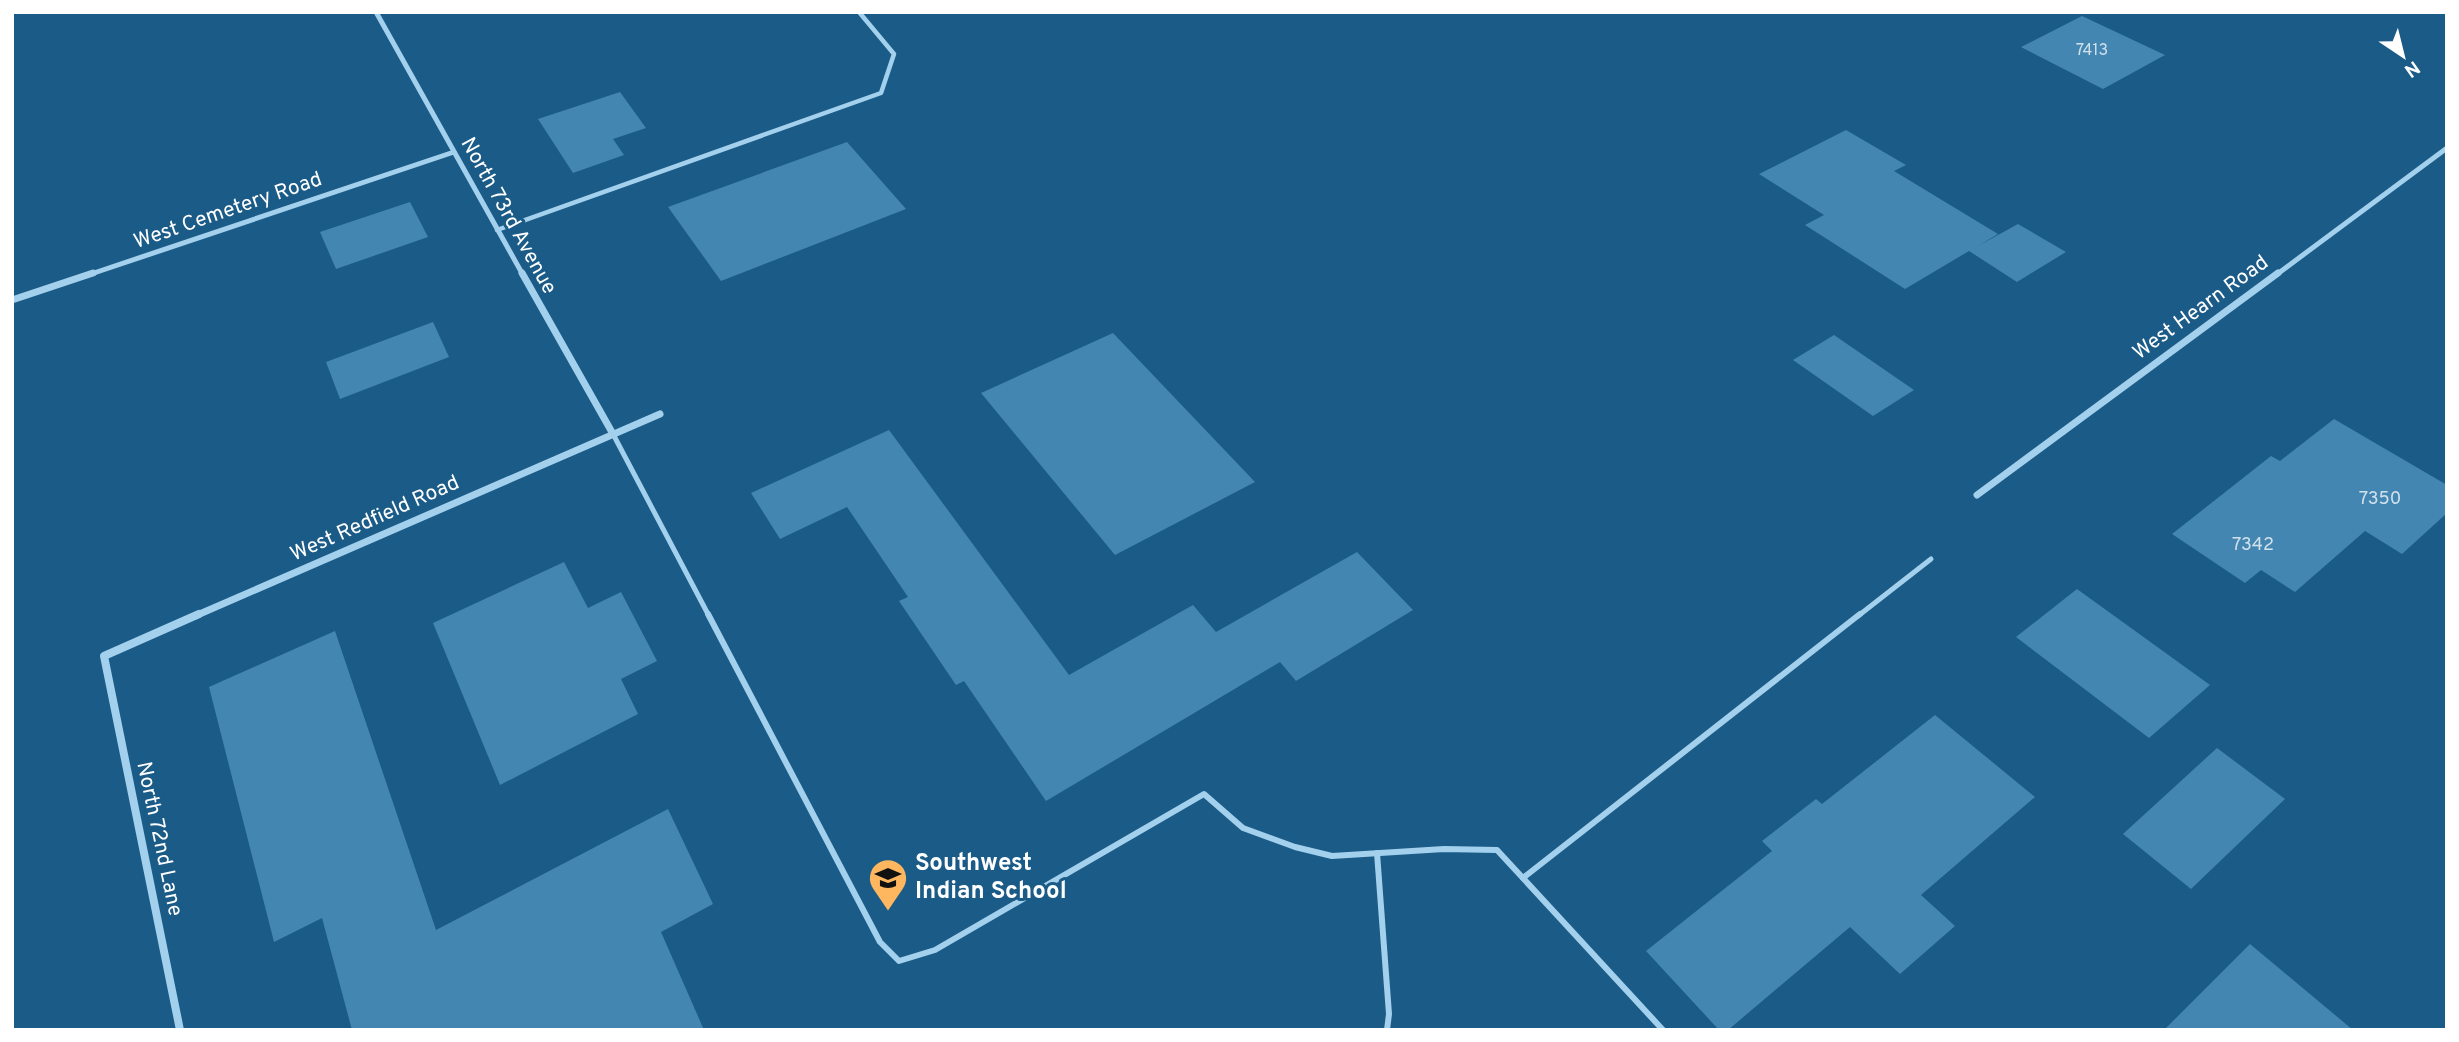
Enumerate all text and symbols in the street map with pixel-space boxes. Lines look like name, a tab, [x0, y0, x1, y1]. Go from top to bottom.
north arrow	[2368, 21, 2438, 91]
house number: 7413	[2076, 41, 2108, 61]
text: N	[2399, 55, 2424, 82]
street label: North 73rd Avenue	[454, 133, 562, 299]
street label: West Cemetery Road	[130, 166, 326, 256]
street label: West Hearn Road	[2128, 250, 2274, 366]
street label: West Redfield Road	[286, 470, 464, 568]
house number: 7350	[2359, 488, 2401, 511]
house number: 7342	[2232, 534, 2274, 557]
street label: North 72nd Lane	[129, 759, 189, 919]
place label: Southwest Indian School	[915, 849, 1067, 907]
school or university icon: Southwest Indian School	[867, 857, 909, 912]

